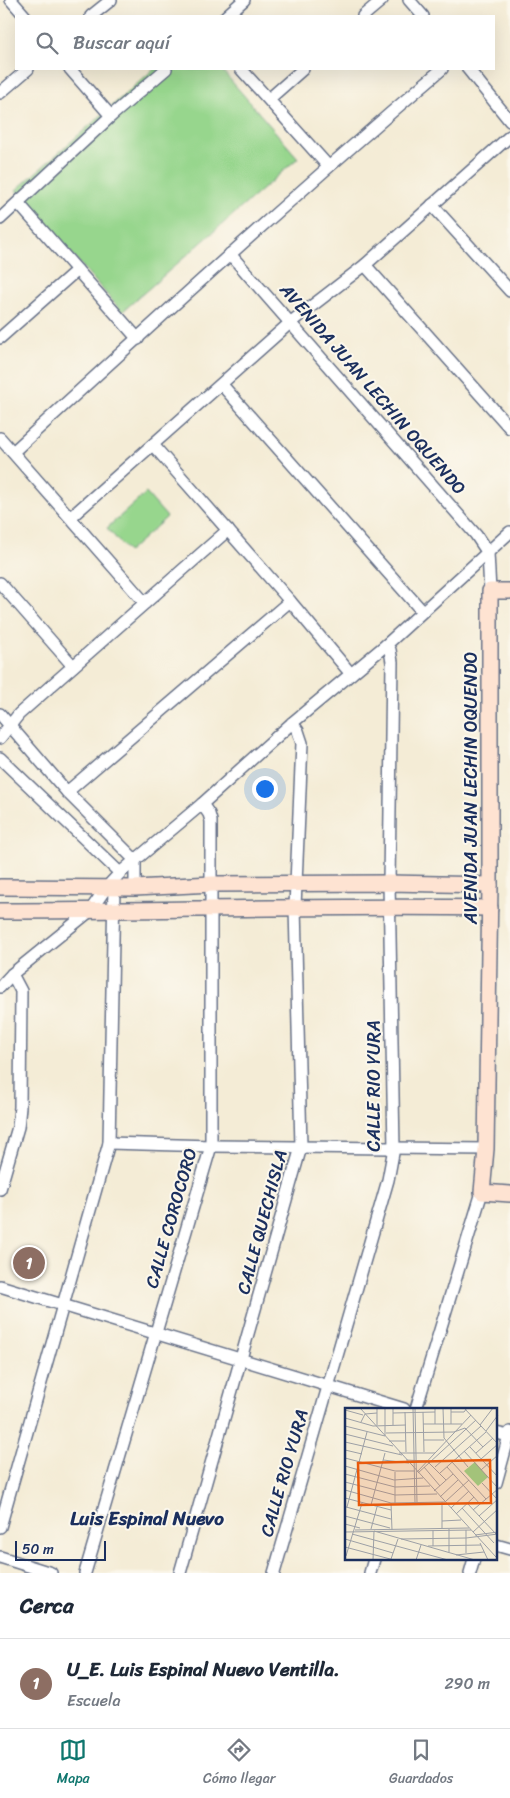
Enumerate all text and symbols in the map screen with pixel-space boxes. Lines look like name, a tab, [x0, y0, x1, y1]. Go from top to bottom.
search box	[15, 15, 495, 70]
text: Buscar aquí	[73, 26, 170, 59]
icon: search	[33, 29, 61, 57]
street label: AVENIDA JUAN LECHIN OQUENDO	[271, 275, 475, 502]
street label: AVENIDA JUAN LECHIN OQUENDO	[455, 652, 487, 925]
your location	[252, 776, 278, 802]
street label: CALLE RIO YURA	[358, 1020, 390, 1152]
street label: CALLE COROCORO	[136, 1144, 206, 1292]
street label: CALLE QUECHISLA	[227, 1146, 297, 1298]
pin: 1	[13, 1244, 45, 1282]
street label: CALLE RIO YURA	[251, 1405, 317, 1541]
inset map	[345, 1408, 498, 1560]
district label: Luis Espinal Nuevo	[70, 1502, 224, 1535]
text: 50 m	[22, 1537, 54, 1562]
scale bar	[15, 1538, 106, 1561]
text: Cerca	[20, 1587, 74, 1625]
text: U_E. Luis Espinal Nuevo Ventilla.	[67, 1653, 340, 1686]
text: 1	[33, 1669, 39, 1698]
text: 290 m	[444, 1669, 490, 1698]
text: Escuela	[67, 1686, 121, 1715]
tab: Mapa	[57, 1736, 90, 1791]
tab: Cómo llegar	[203, 1736, 275, 1791]
tab: Guardados	[389, 1736, 453, 1791]

